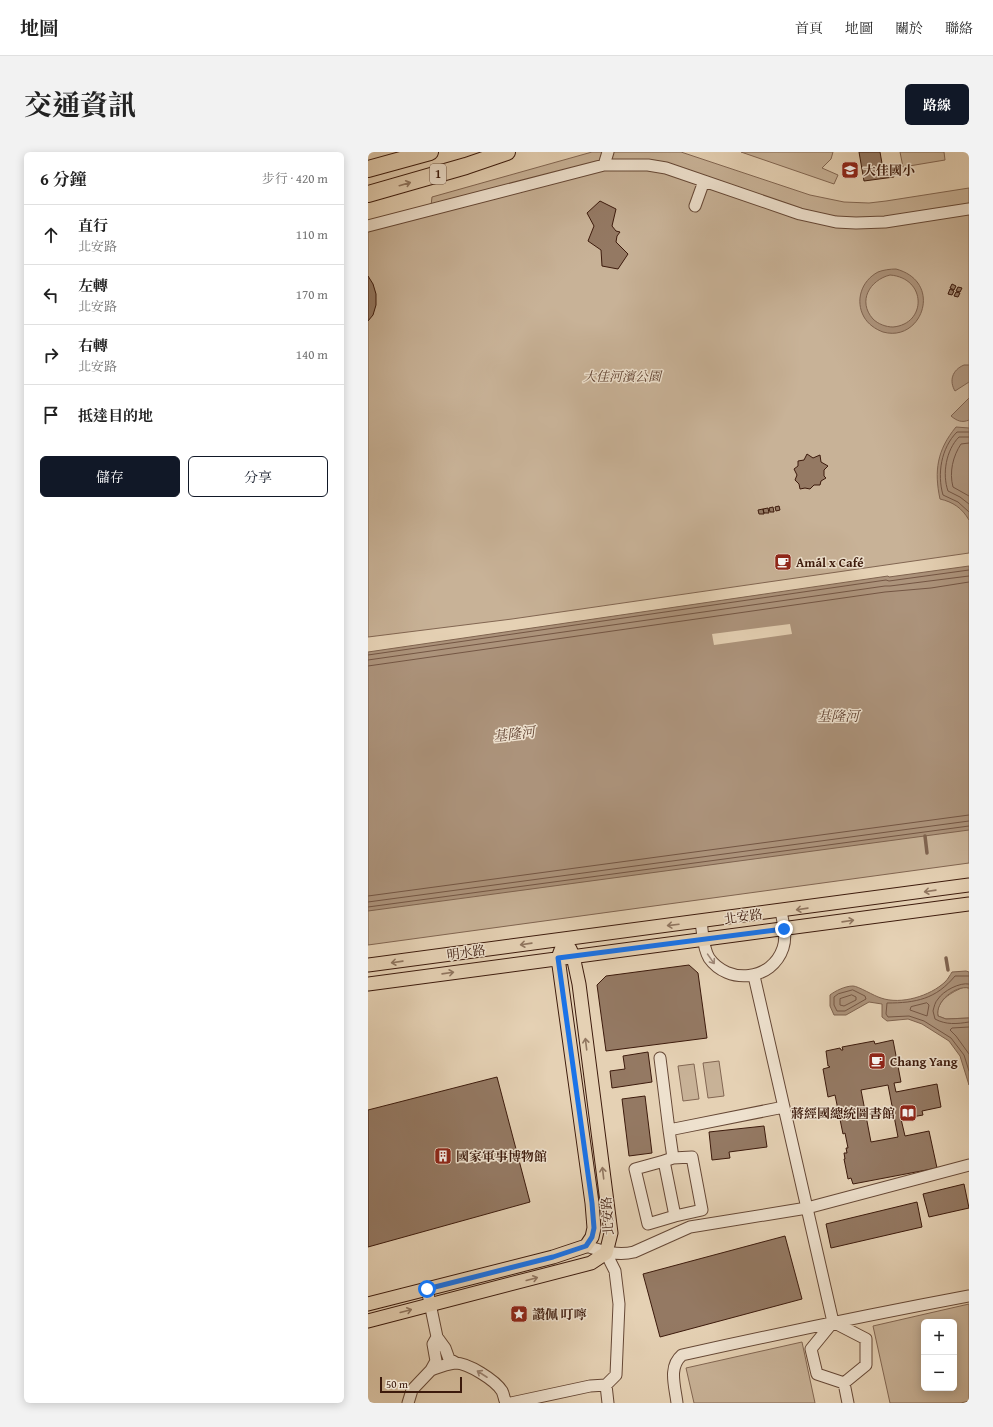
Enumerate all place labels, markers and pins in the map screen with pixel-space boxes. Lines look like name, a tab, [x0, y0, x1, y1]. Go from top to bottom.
school or university icon: 大佳國小	[840, 160, 860, 180]
place label: 大佳國小	[863, 161, 915, 180]
cafe icon: Amål x Café	[773, 552, 793, 572]
place label: Amål x Café	[796, 553, 864, 572]
cafe icon: Chang Yang	[867, 1051, 887, 1071]
place label: Chang Yang	[890, 1052, 958, 1071]
library icon: 蔣經國總統圖書館	[898, 1103, 918, 1123]
place label: 蔣經國總統圖書館	[791, 1104, 895, 1123]
building icon: 國家軍事博物館	[433, 1146, 453, 1166]
place label: 國家軍事博物館	[456, 1147, 547, 1166]
place icon: 讚佩 叮嚀	[509, 1304, 529, 1324]
place label: 讚佩 叮嚀	[532, 1305, 587, 1324]

